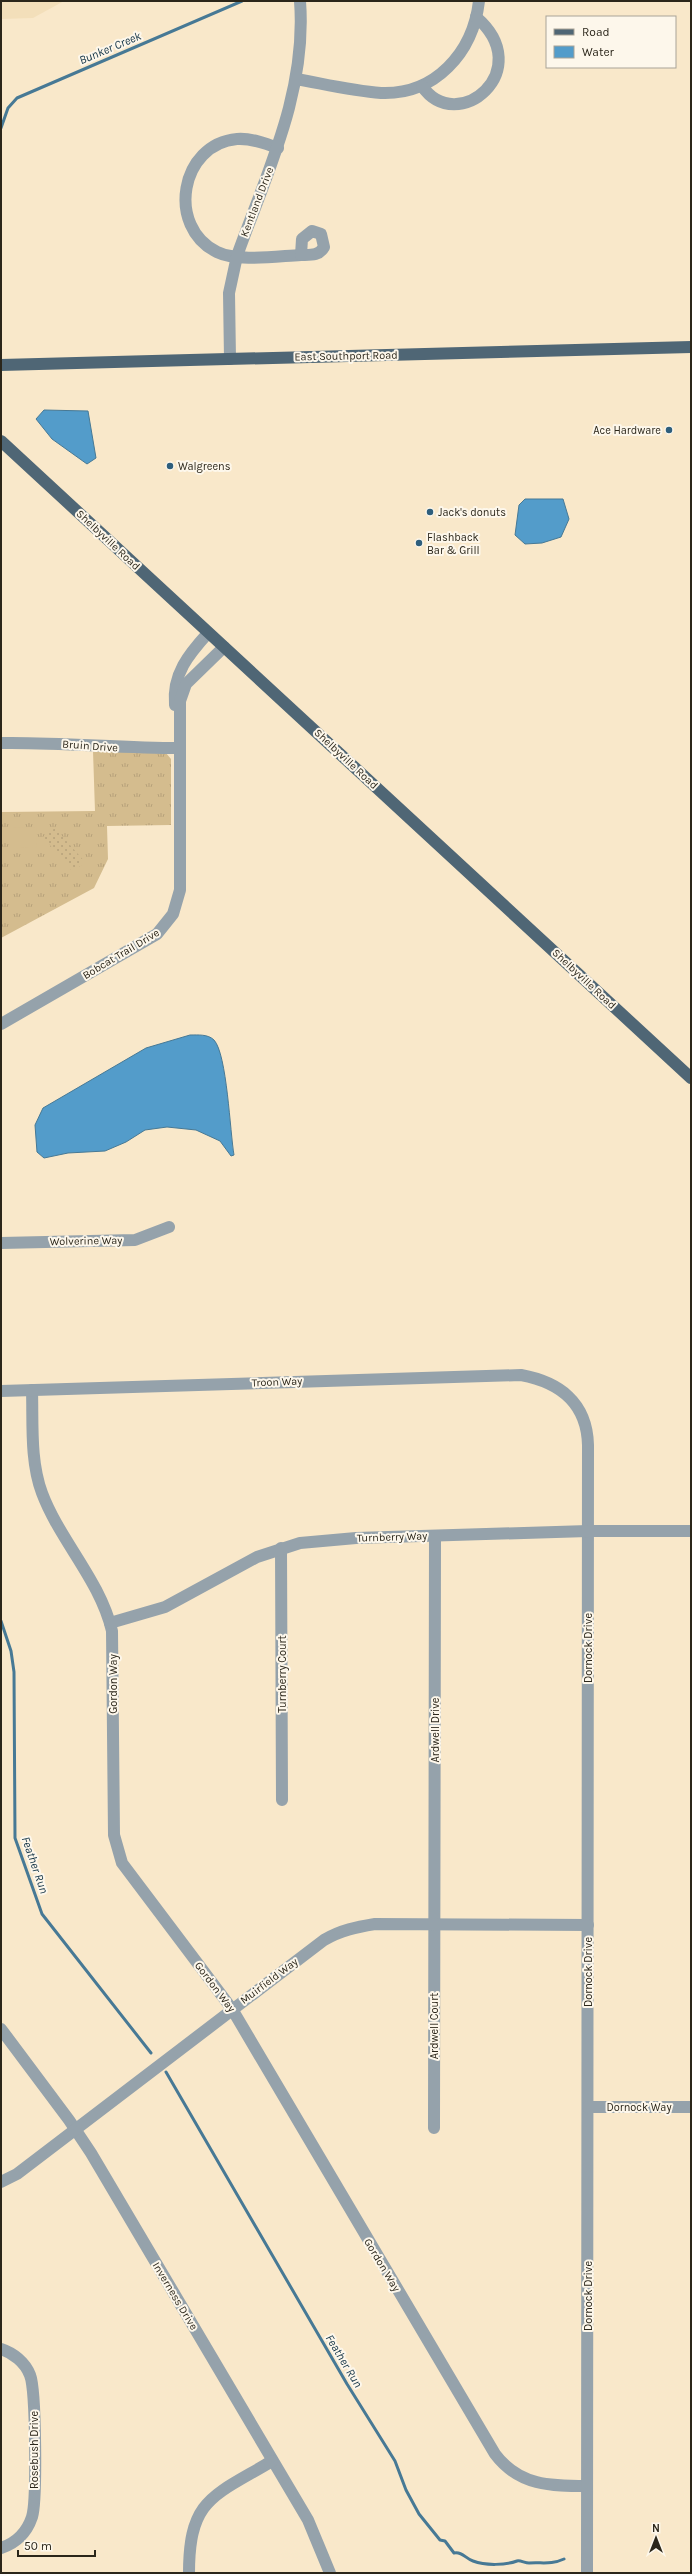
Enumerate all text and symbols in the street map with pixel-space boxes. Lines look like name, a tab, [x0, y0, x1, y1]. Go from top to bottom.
legend	[546, 16, 676, 68]
text: Road	[582, 25, 610, 39]
water label: Bunker Creek	[77, 28, 144, 67]
text: Water	[582, 45, 615, 59]
street label: Kentland Drive	[238, 165, 276, 239]
street label: East Southport Road	[294, 349, 398, 363]
place label: Ace Hardware	[593, 424, 661, 437]
marker: Ace Hardware	[664, 425, 674, 435]
place label: Walgreens	[178, 460, 231, 473]
marker: Walgreens	[165, 461, 175, 471]
place label: Jack's donuts	[438, 506, 506, 519]
street label: Shelbyville Road	[74, 507, 142, 573]
marker: Jack's donuts	[425, 507, 435, 517]
place label: Flashback Bar & Grill	[427, 531, 480, 557]
marker: Flashback Bar & Grill	[414, 538, 424, 548]
street label: Shelbyville Road	[312, 726, 380, 792]
street label: Bruin Drive	[62, 738, 119, 754]
street label: Bobcat Trail Drive	[80, 926, 162, 982]
street label: Shelbyville Road	[550, 946, 618, 1012]
street label: Wolverine Way	[50, 1234, 122, 1248]
street label: Troon Way	[251, 1375, 303, 1389]
street label: Turnberry Way	[357, 1529, 427, 1545]
street label: Dornock Drive	[582, 1613, 595, 1683]
street label: Turnberry Court	[276, 1635, 289, 1713]
street label: Gordon Way	[107, 1654, 120, 1714]
street label: Ardwell Drive	[429, 1697, 442, 1762]
water label: Feather Run	[19, 1835, 51, 1895]
street label: Dornock Drive	[582, 1937, 595, 2007]
street label: Muirfield Way	[238, 1955, 300, 2007]
street label: Gordon Way	[192, 1959, 238, 2015]
street label: Ardwell Court	[428, 1993, 441, 2059]
street label: Dornock Way	[606, 2101, 672, 2114]
street label: Gordon Way	[361, 2236, 403, 2294]
street label: Inverness Drive	[150, 2260, 201, 2333]
street label: Dornock Drive	[582, 2261, 595, 2331]
water label: Feather Run	[323, 2332, 365, 2390]
street label: Rosebush Drive	[28, 2411, 41, 2489]
north arrow	[636, 2518, 676, 2558]
text: N	[652, 2522, 660, 2535]
scale bar	[18, 2532, 95, 2558]
text: 50 m	[24, 2539, 52, 2553]

